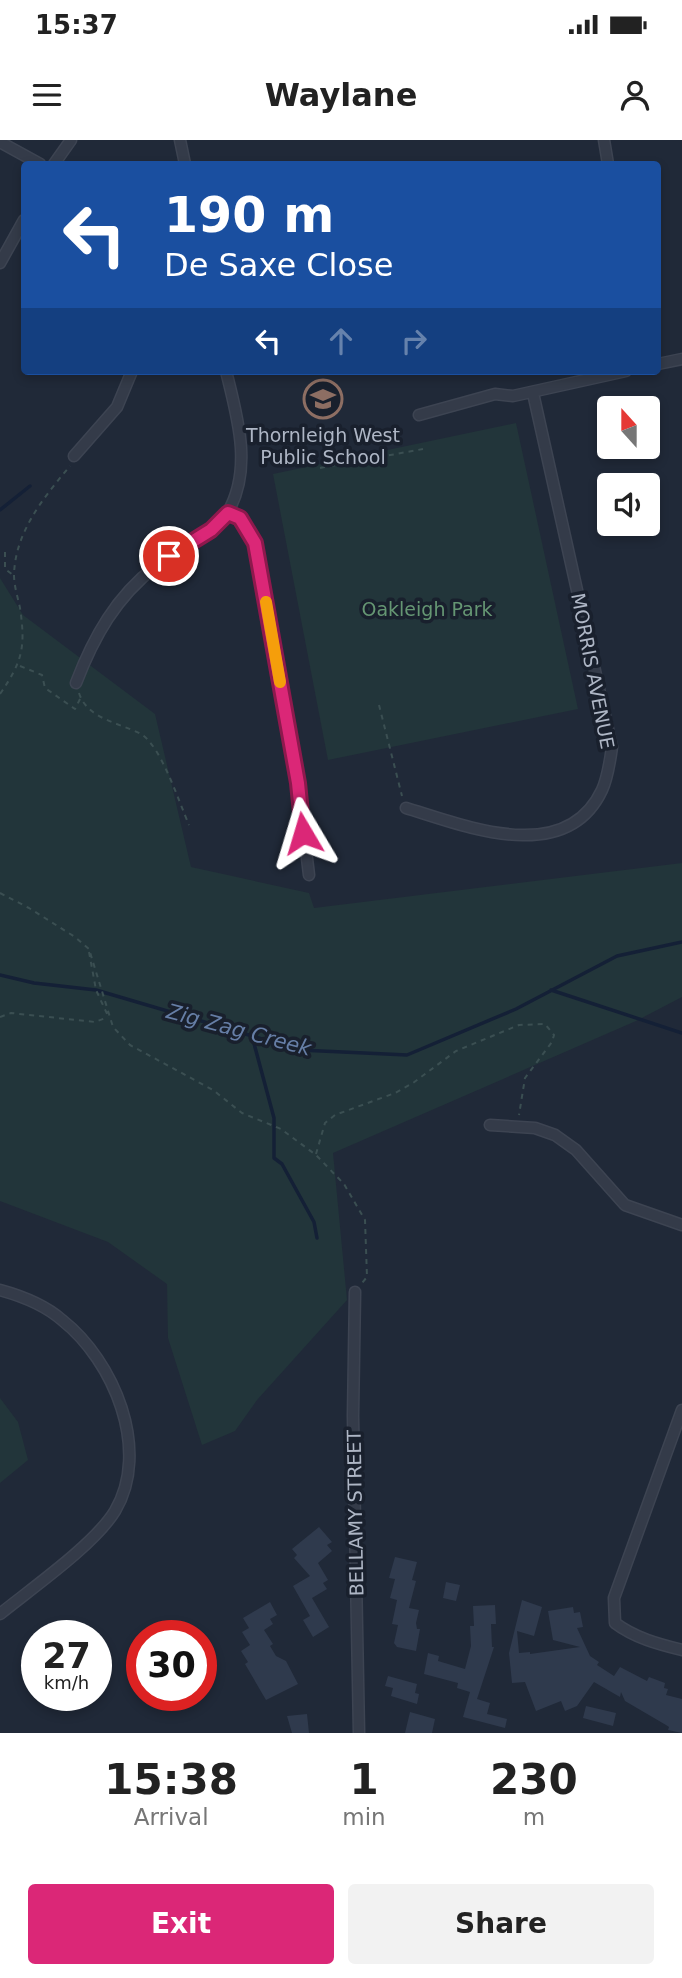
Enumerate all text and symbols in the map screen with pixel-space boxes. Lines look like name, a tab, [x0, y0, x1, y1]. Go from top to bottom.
text: 15:37	[35, 10, 118, 40]
icon: menu	[28, 76, 66, 114]
text: Waylane	[265, 76, 417, 114]
icon: person	[616, 76, 654, 114]
text: 190 m	[164, 187, 334, 244]
icon: left	[49, 189, 140, 280]
text: De Saxe Close	[164, 246, 393, 284]
icon: left	[249, 322, 287, 360]
icon: ahead	[322, 322, 360, 360]
icon: right	[395, 322, 433, 360]
school or university icon: Thornleigh West Public School	[302, 378, 344, 420]
north arrow	[597, 396, 660, 458]
map controls	[597, 396, 660, 536]
place label: Thornleigh West Public School	[245, 424, 400, 468]
button: sound	[597, 473, 660, 536]
pin	[139, 526, 199, 586]
icon: arrive	[150, 537, 188, 575]
street label: MORRIS AVENUE	[567, 591, 619, 751]
park label: Oakleigh Park	[361, 598, 493, 620]
position arrow	[266, 796, 340, 870]
water label: Zig Zag Creek	[163, 999, 315, 1061]
street label: BELLAMY STREET	[343, 1429, 367, 1596]
speed limit sign: 30	[126, 1620, 217, 1711]
text: 27	[42, 1636, 91, 1676]
text: km/h	[44, 1672, 89, 1693]
text: 15:38	[104, 1755, 238, 1804]
text: 1	[349, 1755, 379, 1804]
text: 230	[490, 1755, 578, 1804]
text: Arrival	[134, 1804, 209, 1830]
text: min	[342, 1804, 386, 1830]
text: m	[523, 1804, 545, 1830]
button: Exit	[28, 1884, 334, 1964]
button: Share	[348, 1884, 654, 1964]

